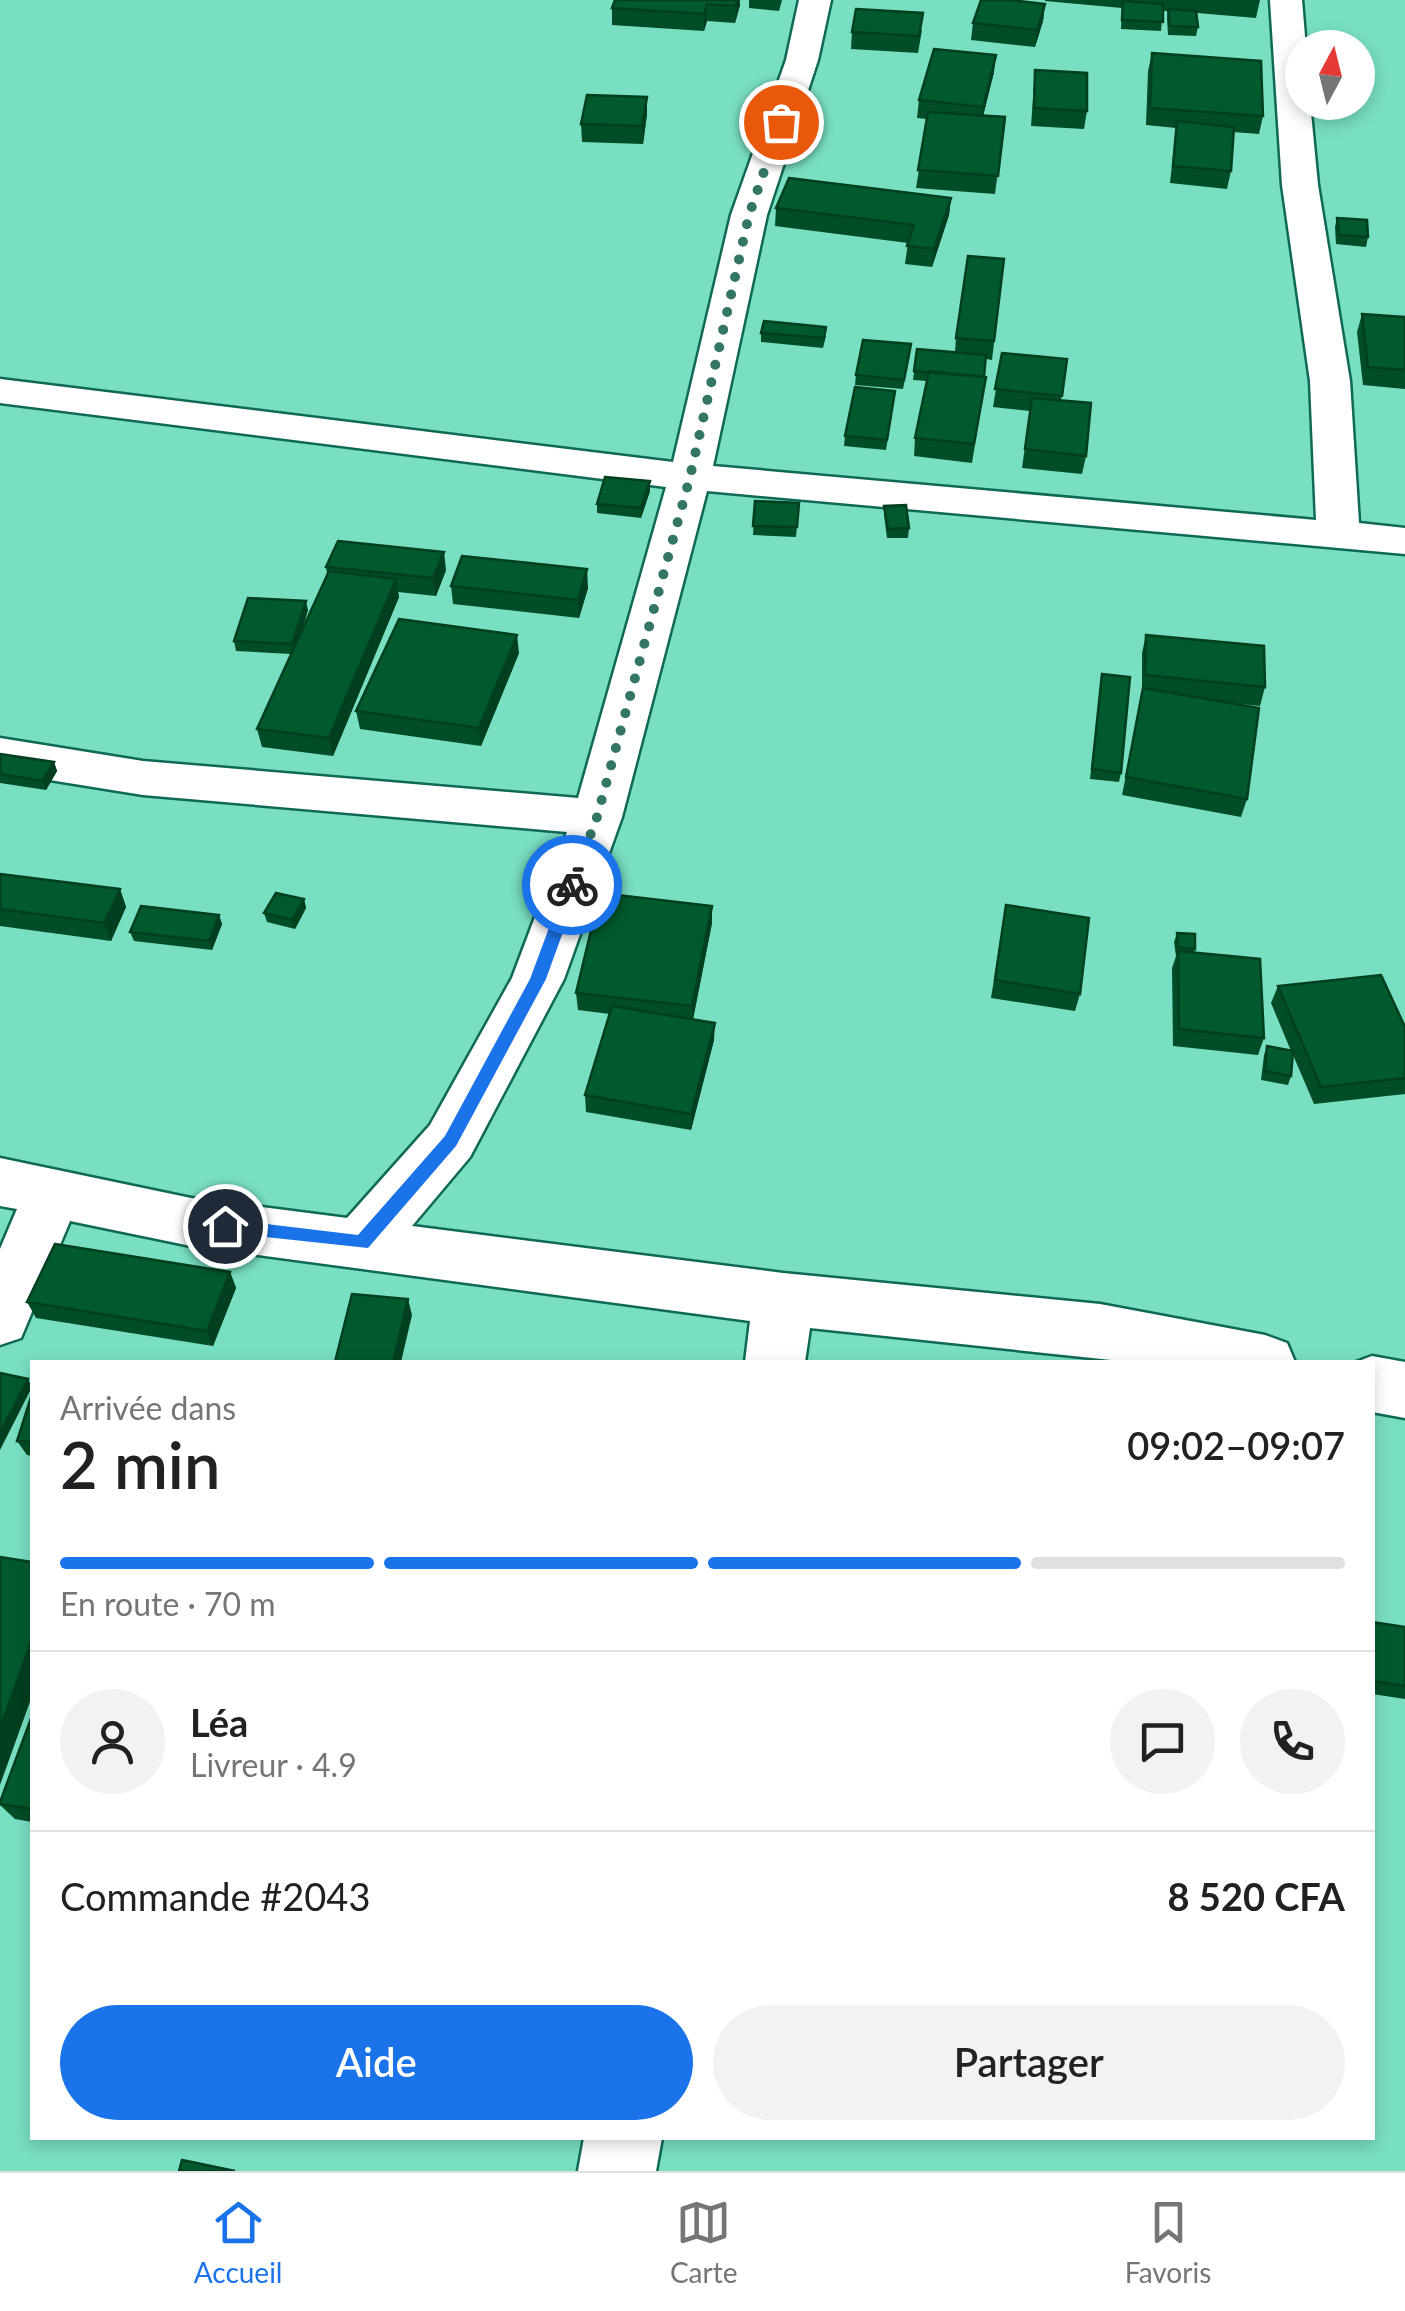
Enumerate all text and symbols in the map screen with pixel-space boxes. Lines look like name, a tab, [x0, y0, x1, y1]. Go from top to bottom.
north arrow	[1285, 30, 1375, 120]
map controls	[1285, 30, 1375, 120]
pin	[739, 80, 824, 165]
icon: bag	[754, 95, 809, 150]
courier	[522, 835, 622, 935]
icon: bike	[545, 858, 600, 913]
pin	[183, 1184, 268, 1269]
icon: home	[198, 1199, 253, 1254]
text: Arrivée dans	[60, 1388, 236, 1427]
text: 09:02–09:07	[1127, 1422, 1345, 1468]
text: 2 min	[60, 1425, 220, 1503]
text: En route · 70 m	[60, 1584, 276, 1623]
button: person	[60, 1689, 165, 1794]
button: chat	[1110, 1689, 1215, 1794]
button: phone	[1240, 1689, 1345, 1794]
text: Léa	[190, 1699, 248, 1745]
text: Livreur · 4.9	[190, 1745, 357, 1784]
text: Commande #2043	[60, 1873, 370, 1919]
text: 8 520 CFA	[1168, 1873, 1345, 1919]
button: Aide	[60, 2005, 693, 2120]
button: Partager	[713, 2005, 1345, 2120]
tab: Accueil	[194, 2195, 282, 2289]
tab: Carte	[670, 2195, 737, 2289]
tab: Favoris	[1125, 2195, 1211, 2289]

